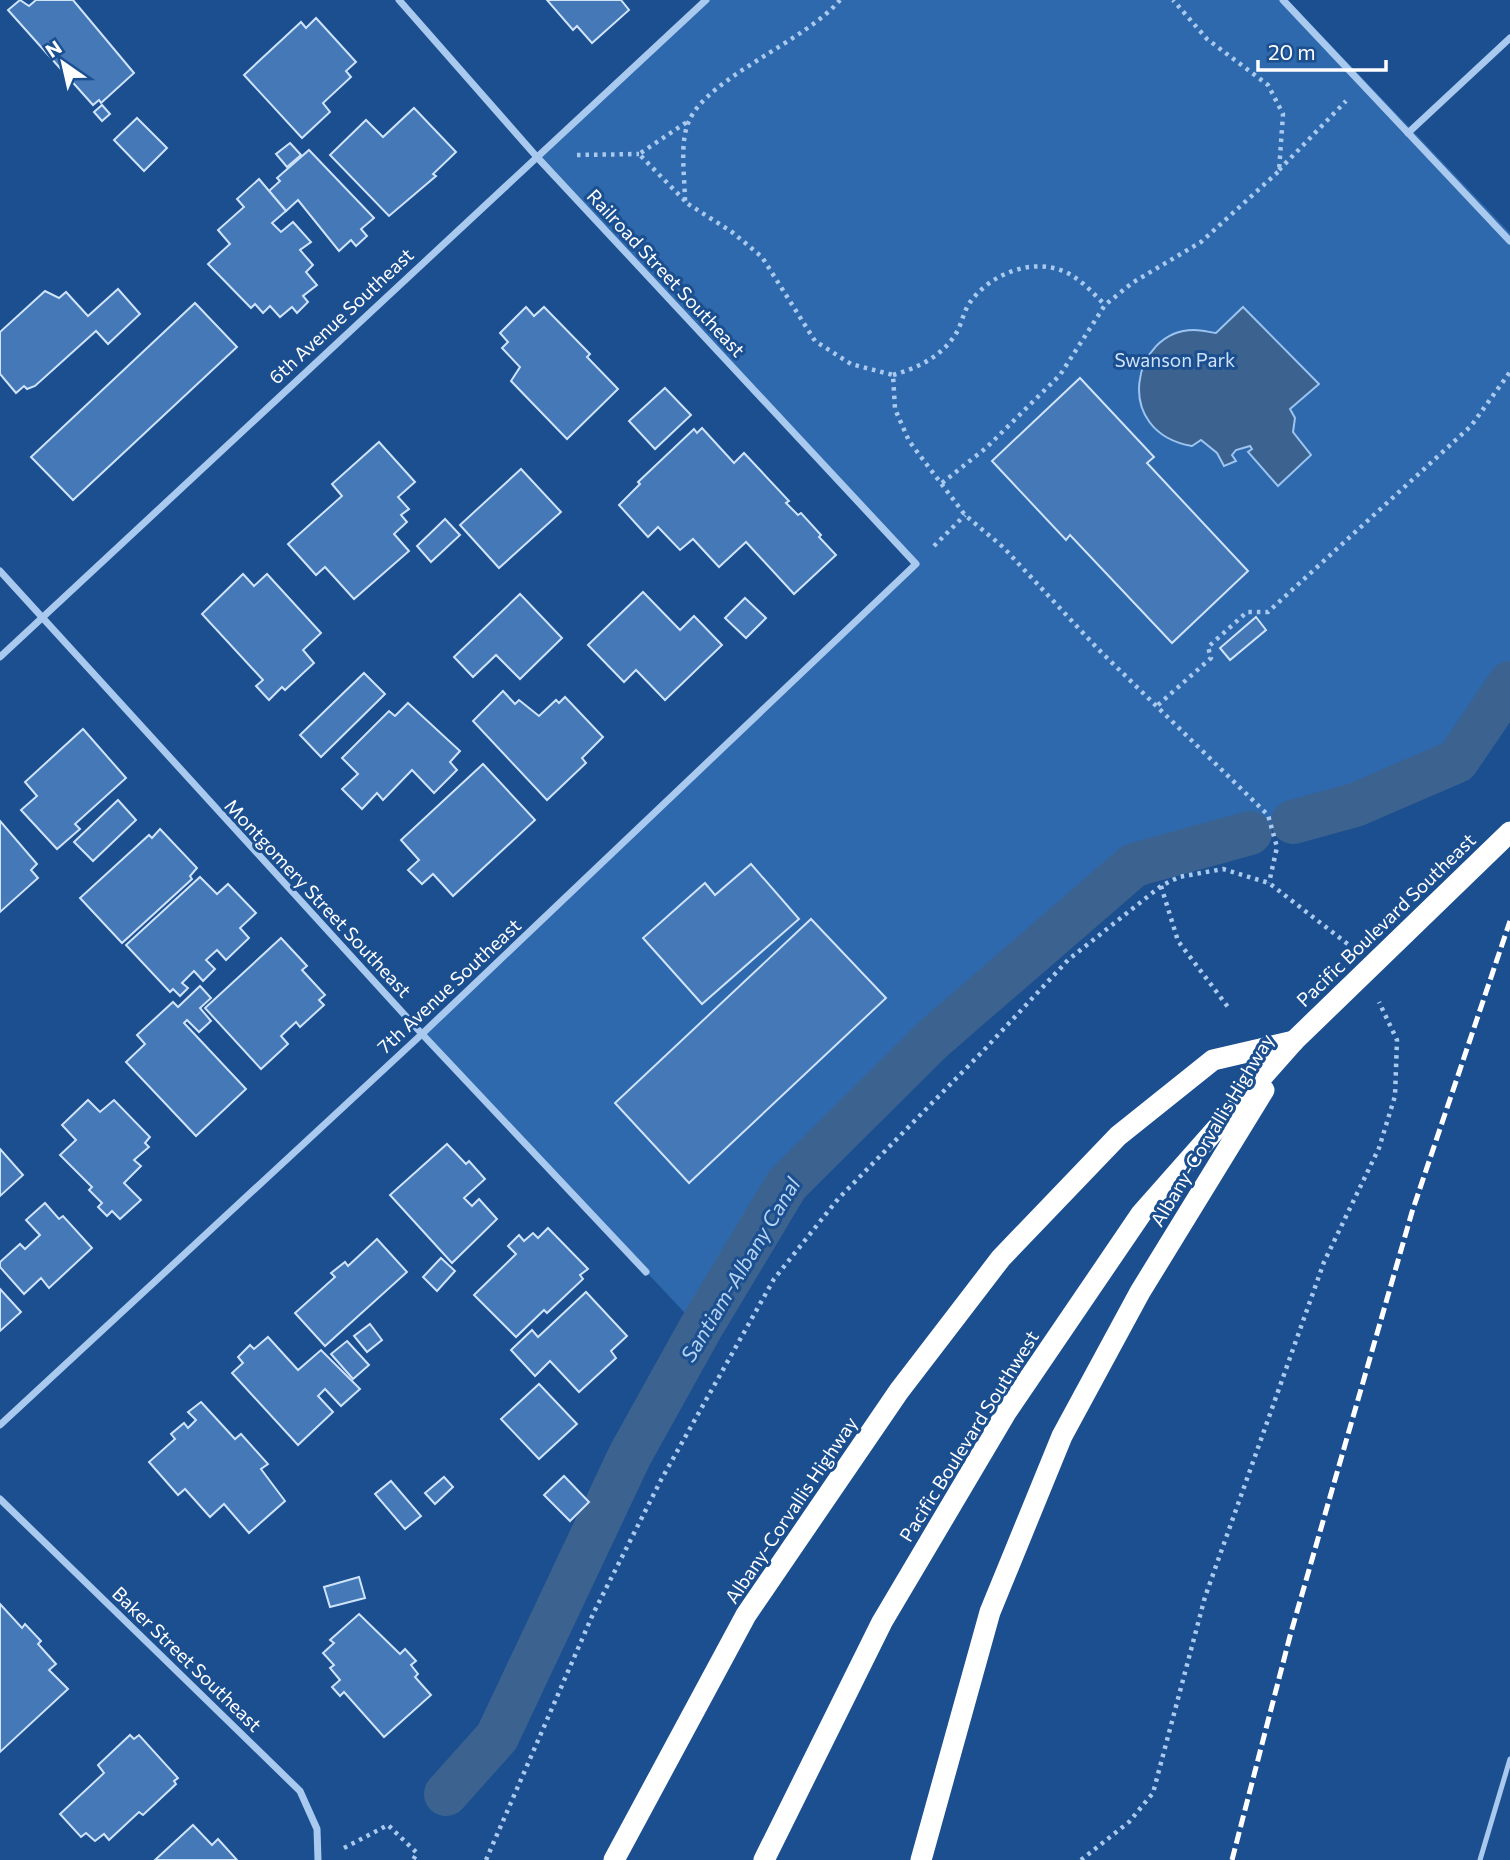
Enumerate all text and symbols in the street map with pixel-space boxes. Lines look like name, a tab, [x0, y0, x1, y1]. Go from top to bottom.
north arrow	[28, 28, 98, 98]
scale bar	[1258, 28, 1386, 72]
text: N	[41, 35, 66, 62]
text: 20 m	[1268, 39, 1316, 64]
street label: Railroad Street Southeast	[583, 184, 750, 361]
street label: 6th Avenue Southeast	[264, 243, 418, 388]
park label: Swanson Park	[1115, 348, 1235, 371]
street label: Montgomery Street Southeast	[220, 794, 417, 1002]
street label: Pacific Boulevard Southeast	[1291, 828, 1480, 1011]
street label: 7th Avenue Southeast	[372, 913, 525, 1058]
street label: Albany-Corvallis Highway	[1145, 1029, 1278, 1230]
water label: Santiam-Albany Canal	[675, 1172, 805, 1366]
street label: Pacific Boulevard Southwest	[894, 1326, 1043, 1546]
street label: Albany-Corvallis Highway	[719, 1412, 862, 1608]
street label: Baker Street Southeast	[108, 1581, 267, 1736]

